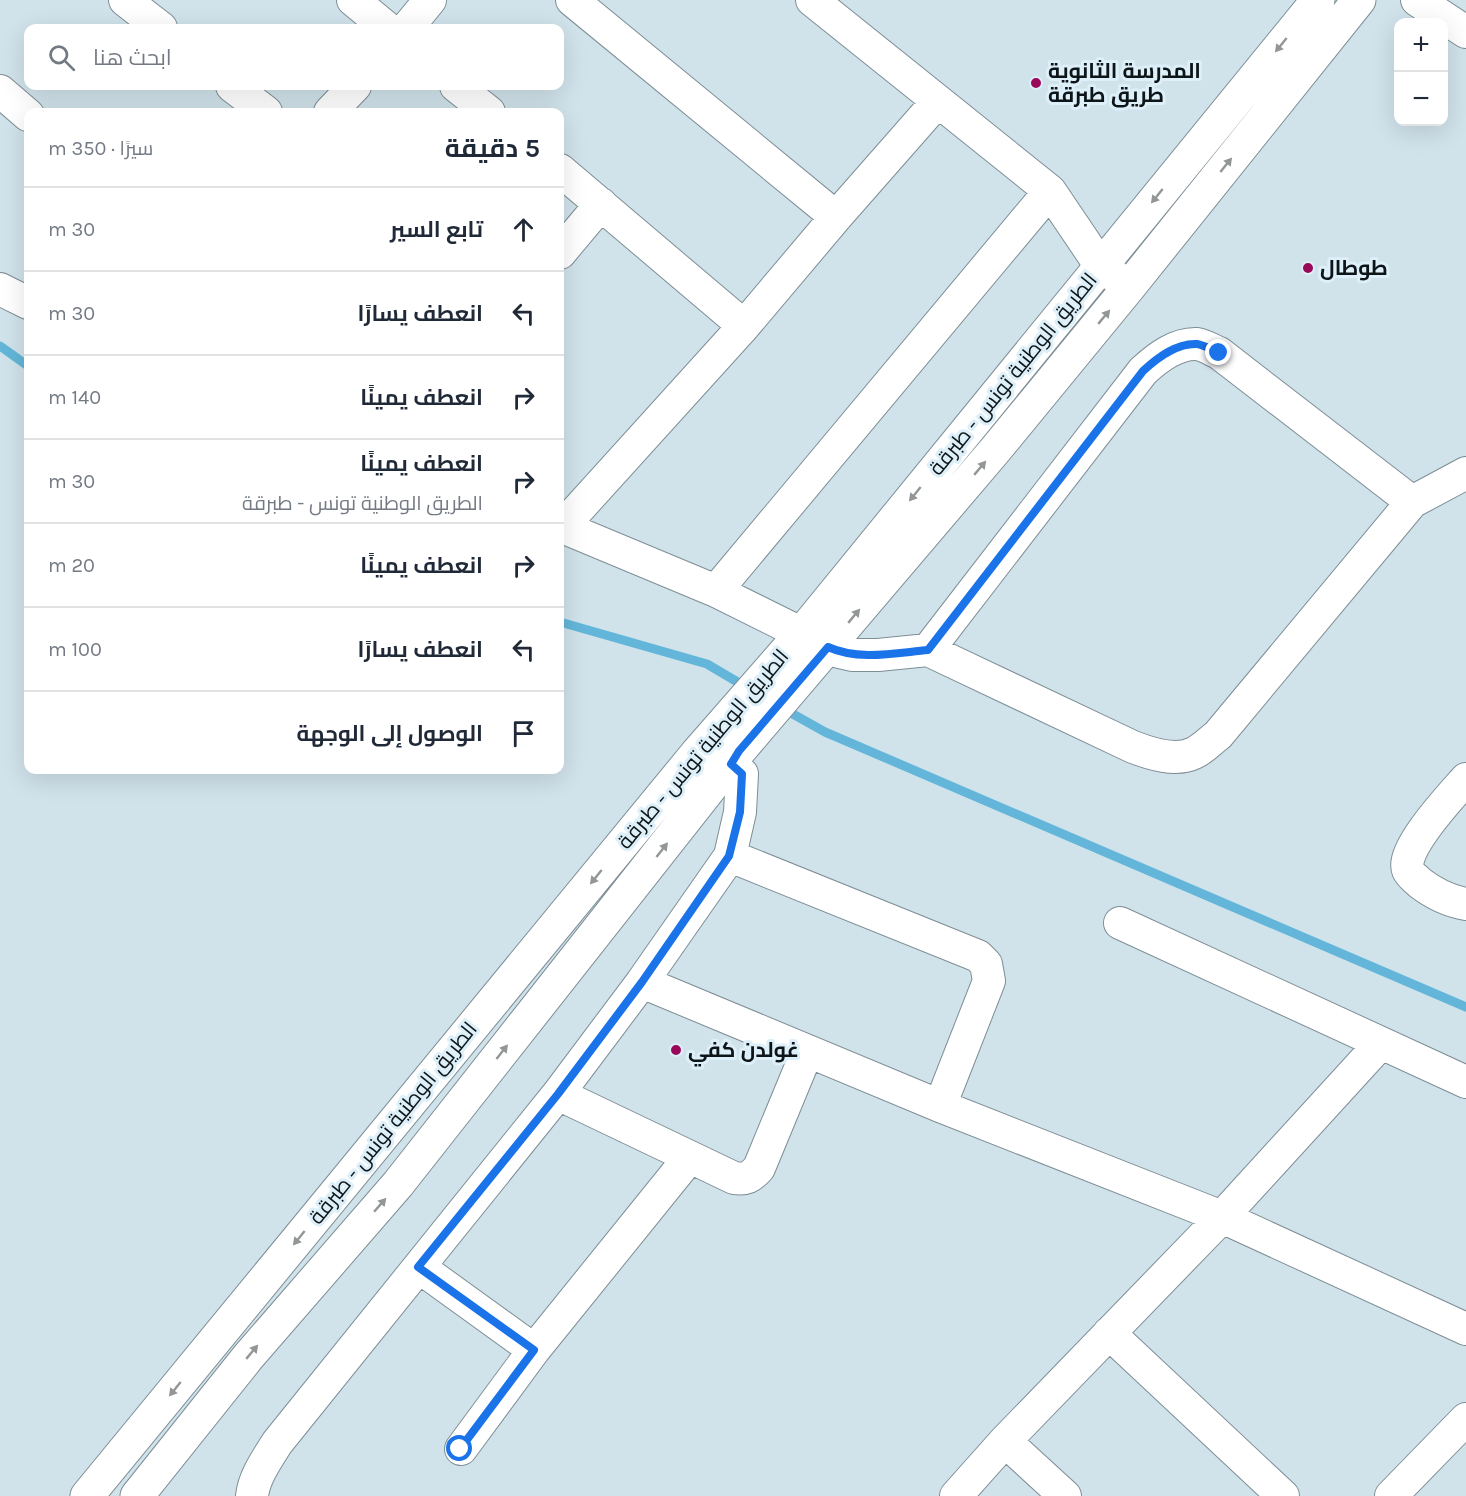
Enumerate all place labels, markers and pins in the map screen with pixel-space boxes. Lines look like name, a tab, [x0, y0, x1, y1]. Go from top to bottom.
place label: المدرسة الثانوية طريق طبرقة	[1048, 59, 1201, 108]
marker: المدرسة الثانوية طريق طبرقة	[1029, 76, 1043, 90]
place label: طوطال	[1320, 256, 1388, 281]
marker: طوطال	[1301, 261, 1315, 275]
place label: غولدن كفي	[688, 1038, 799, 1067]
marker: غولدن كفي	[669, 1043, 683, 1057]

